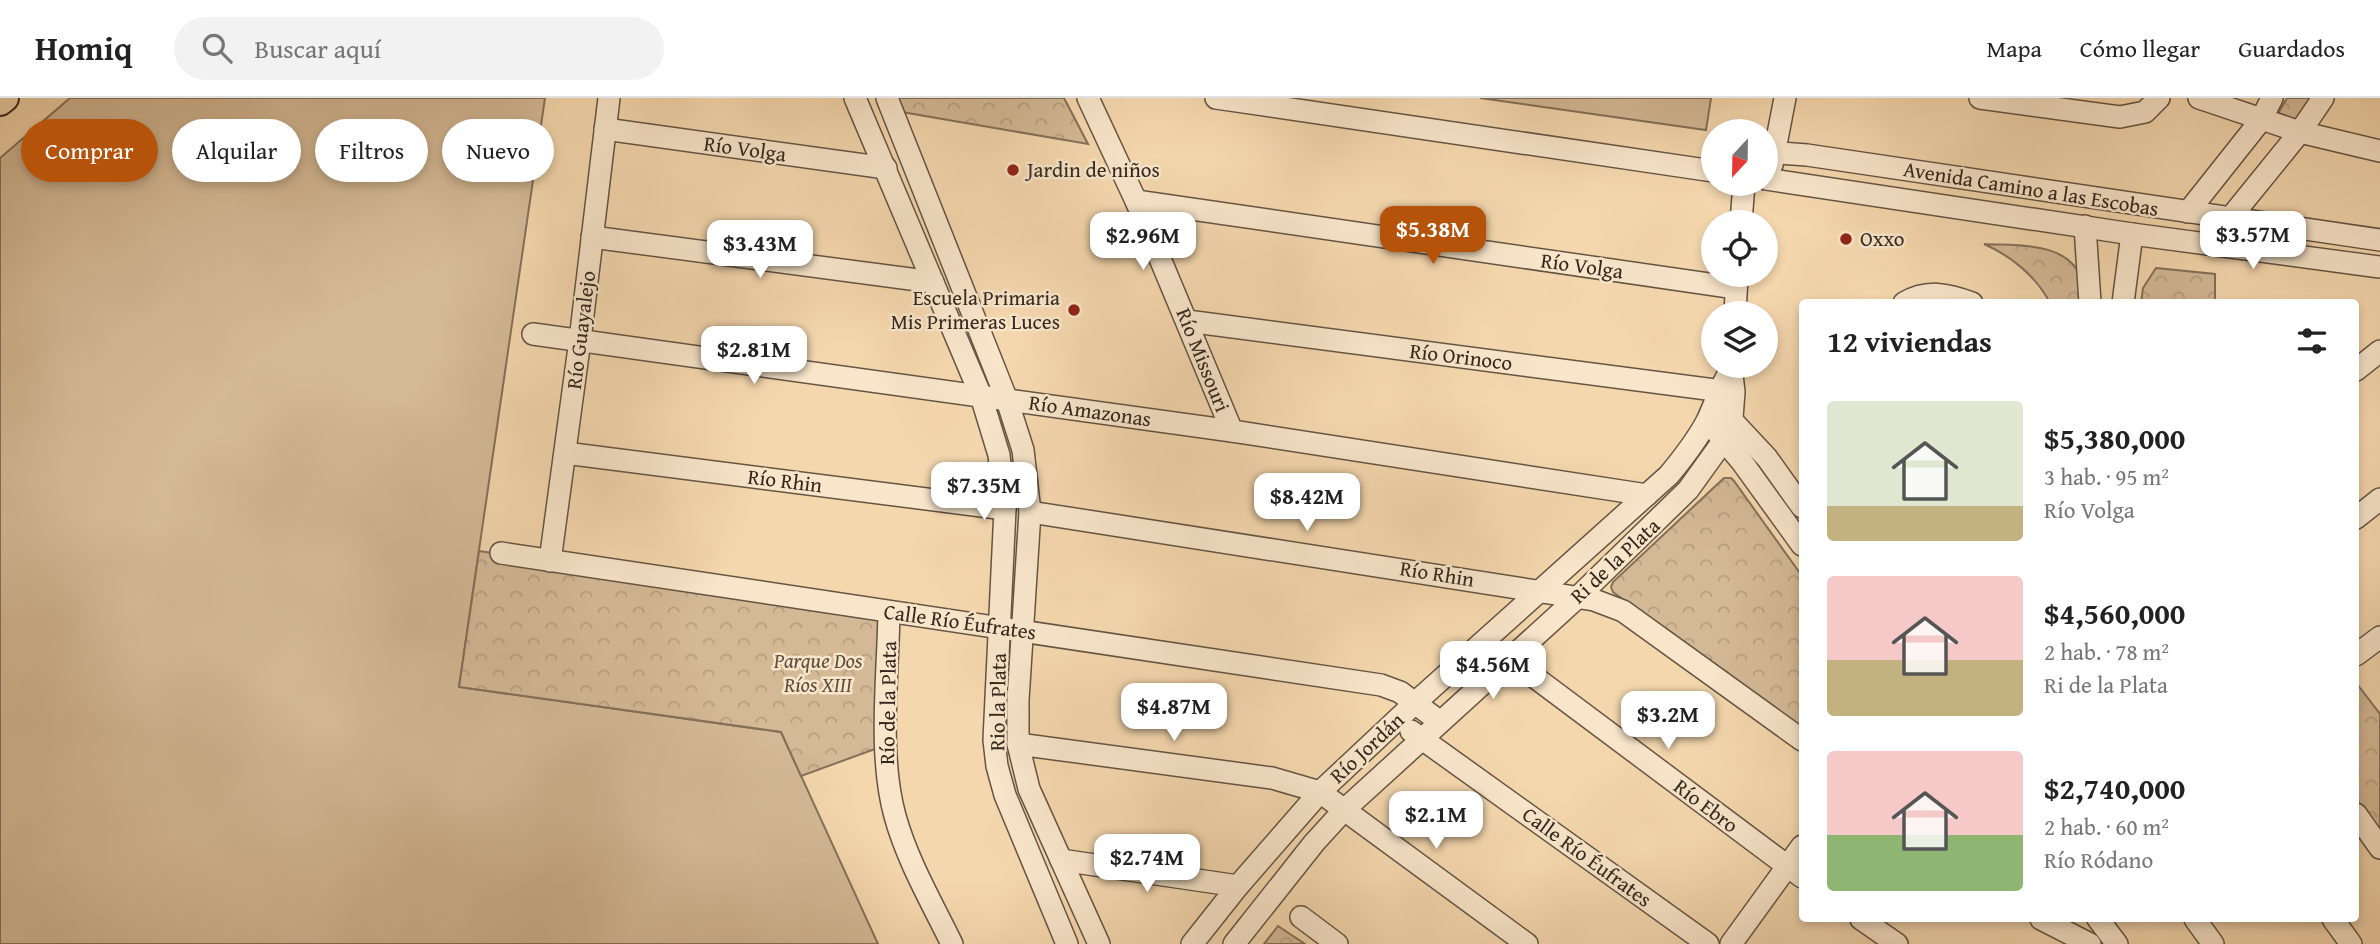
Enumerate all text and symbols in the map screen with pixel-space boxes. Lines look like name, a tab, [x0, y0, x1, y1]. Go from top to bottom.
search box	[174, 17, 664, 80]
text: Homiq	[35, 24, 132, 72]
icon: search	[198, 29, 236, 67]
text: Buscar aquí	[254, 29, 381, 68]
text: Mapa	[1986, 31, 2042, 66]
text: Cómo llegar	[2080, 31, 2200, 66]
text: Guardados	[2238, 31, 2345, 66]
chip: Comprar	[21, 119, 158, 182]
chip: Alquilar	[172, 119, 301, 182]
chip: Filtros	[315, 119, 428, 182]
chip: Nuevo	[442, 119, 554, 182]
north arrow	[1701, 119, 1778, 196]
map controls	[1701, 119, 1778, 378]
street label: Río Volga	[702, 127, 788, 170]
street label: Avenida Camino a las Escobas	[1901, 153, 2161, 224]
place label: Jardin de niños	[1024, 154, 1160, 185]
marker: Jardin de niños	[1005, 162, 1021, 178]
pin: $5.38M	[1376, 206, 1490, 266]
button: locate	[1701, 210, 1778, 287]
pin: $2.96M	[1086, 212, 1200, 272]
text: $5.38M	[1396, 212, 1470, 245]
pin: $3.57M	[2196, 212, 2310, 271]
text: $3.57M	[2216, 217, 2290, 250]
text: $2.96M	[1106, 218, 1180, 251]
pin: $3.43M	[703, 220, 817, 280]
place label: Oxxo	[1860, 223, 1904, 254]
text: $3.43M	[723, 226, 797, 259]
marker: Oxxo	[1838, 231, 1854, 247]
street label: Río Volga	[1539, 244, 1625, 287]
street label: Río Guayalejo	[558, 269, 603, 391]
place label: Escuela Primaria Mis Primeras Luces	[891, 282, 1060, 337]
button: layers	[1701, 301, 1778, 378]
marker: Escuela Primaria Mis Primeras Luces	[1066, 302, 1082, 318]
street label: Río Missouri	[1169, 303, 1238, 417]
text: 12 viviendas	[1827, 319, 1992, 363]
icon: filters	[2293, 322, 2331, 360]
pin: $2.81M	[697, 327, 811, 386]
text: $2.81M	[717, 332, 791, 365]
street label: Río Orinoco	[1408, 335, 1514, 378]
street label: Río Amazonas	[1027, 387, 1153, 434]
text: $5,380,000	[2044, 416, 2185, 460]
icon: home	[1883, 429, 1967, 513]
text: 3 hab. · 95 m²	[2044, 460, 2169, 493]
street label: Río Rhin	[746, 461, 824, 500]
pin: $7.35M	[927, 462, 1041, 522]
text: $7.35M	[947, 468, 1021, 501]
pin: $8.42M	[1250, 474, 1364, 533]
text: $8.42M	[1270, 479, 1344, 512]
text: Río Volga	[2044, 493, 2135, 526]
street label: Ri de la Plata	[1563, 511, 1667, 611]
street label: Río Rhin	[1398, 552, 1477, 595]
text: $4,560,000	[2044, 591, 2185, 635]
street label: Calle Río Éufrates	[882, 595, 1038, 648]
icon: home	[1883, 604, 1967, 688]
text: 2 hab. · 78 m²	[2044, 635, 2169, 668]
street label: Río de la Plata	[871, 641, 904, 765]
pin: $4.56M	[1436, 642, 1550, 701]
park label: Parque Dos Ríos XIII	[773, 645, 863, 700]
text: $4.56M	[1456, 647, 1530, 680]
street label: Rio la Plata	[981, 653, 1014, 751]
text: Ri de la Plata	[2044, 668, 2168, 701]
pin: $4.87M	[1117, 684, 1231, 743]
text: $4.87M	[1137, 689, 1211, 722]
pin: $3.2M	[1619, 692, 1717, 751]
text: $3.2M	[1637, 697, 1699, 730]
street label: Río Jordán	[1322, 705, 1411, 790]
text: $2,740,000	[2044, 766, 2185, 810]
street label: Río Ebro	[1667, 771, 1745, 840]
icon: home	[1883, 779, 1967, 863]
pin: $2.1M	[1387, 792, 1485, 851]
text: $2.1M	[1405, 797, 1467, 830]
street label: Calle Río Éufrates	[1516, 799, 1659, 914]
text: 2 hab. · 60 m²	[2044, 810, 2169, 843]
pin: $2.74M	[1090, 834, 1204, 894]
text: $2.74M	[1110, 840, 1184, 873]
text: Río Ródano	[2044, 843, 2153, 876]

